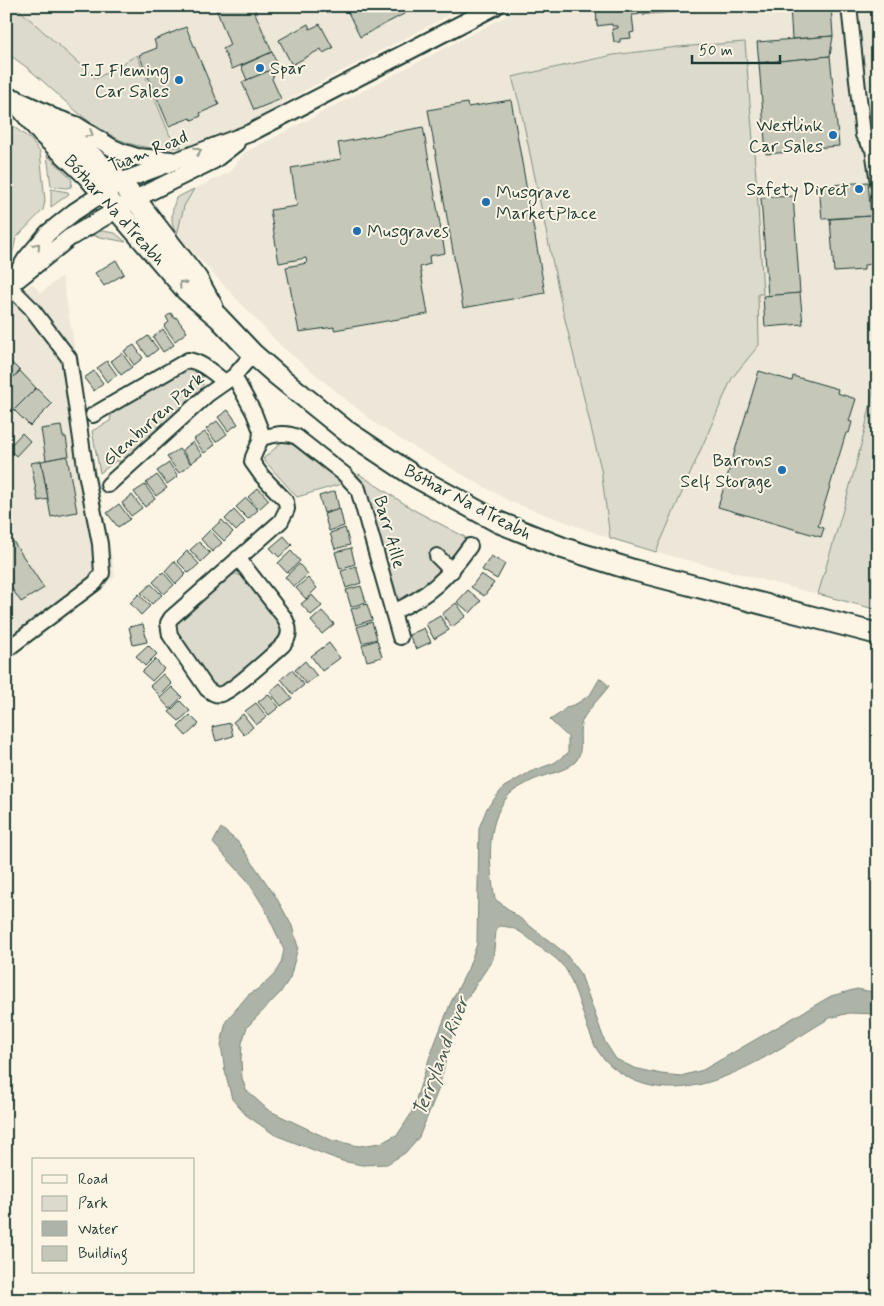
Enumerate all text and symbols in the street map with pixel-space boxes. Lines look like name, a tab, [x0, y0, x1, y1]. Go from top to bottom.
scale bar	[692, 32, 779, 64]
text: 50 m	[699, 41, 733, 61]
place label: Spar	[270, 57, 306, 81]
place label: J.J Fleming Car Sales	[79, 59, 169, 104]
marker: Spar	[254, 62, 266, 74]
marker: J.J Fleming Car Sales	[173, 74, 185, 86]
place label: Westlink Car Sales	[749, 114, 823, 159]
street label: Tuam Road	[105, 125, 192, 179]
one-way arrow	[85, 128, 94, 138]
marker: Westlink Car Sales	[827, 129, 839, 141]
one-way arrow	[193, 147, 202, 157]
street label: Bóthar Na dTreabh	[58, 150, 171, 271]
place label: Safety Direct	[746, 178, 850, 202]
place label: Musgrave MarketPlace	[496, 181, 597, 226]
marker: Safety Direct	[853, 183, 865, 195]
marker: Musgrave MarketPlace	[480, 196, 492, 208]
place label: Musgraves	[367, 220, 449, 245]
marker: Musgraves	[351, 225, 363, 237]
one-way arrow	[31, 242, 40, 251]
one-way arrow	[179, 281, 188, 290]
street label: Glenburren Park	[98, 368, 210, 472]
place label: Barrons Self Storage	[680, 449, 772, 494]
street label: Bóthar Na dTreabh	[399, 459, 536, 547]
marker: Barrons Self Storage	[776, 464, 788, 476]
street label: Barr Aille	[367, 493, 411, 572]
water label: Terryland River	[407, 992, 476, 1120]
legend	[32, 1158, 195, 1274]
text: Road	[78, 1170, 108, 1190]
text: Park	[78, 1194, 108, 1214]
text: Water	[78, 1220, 118, 1240]
text: Building	[78, 1244, 128, 1265]

